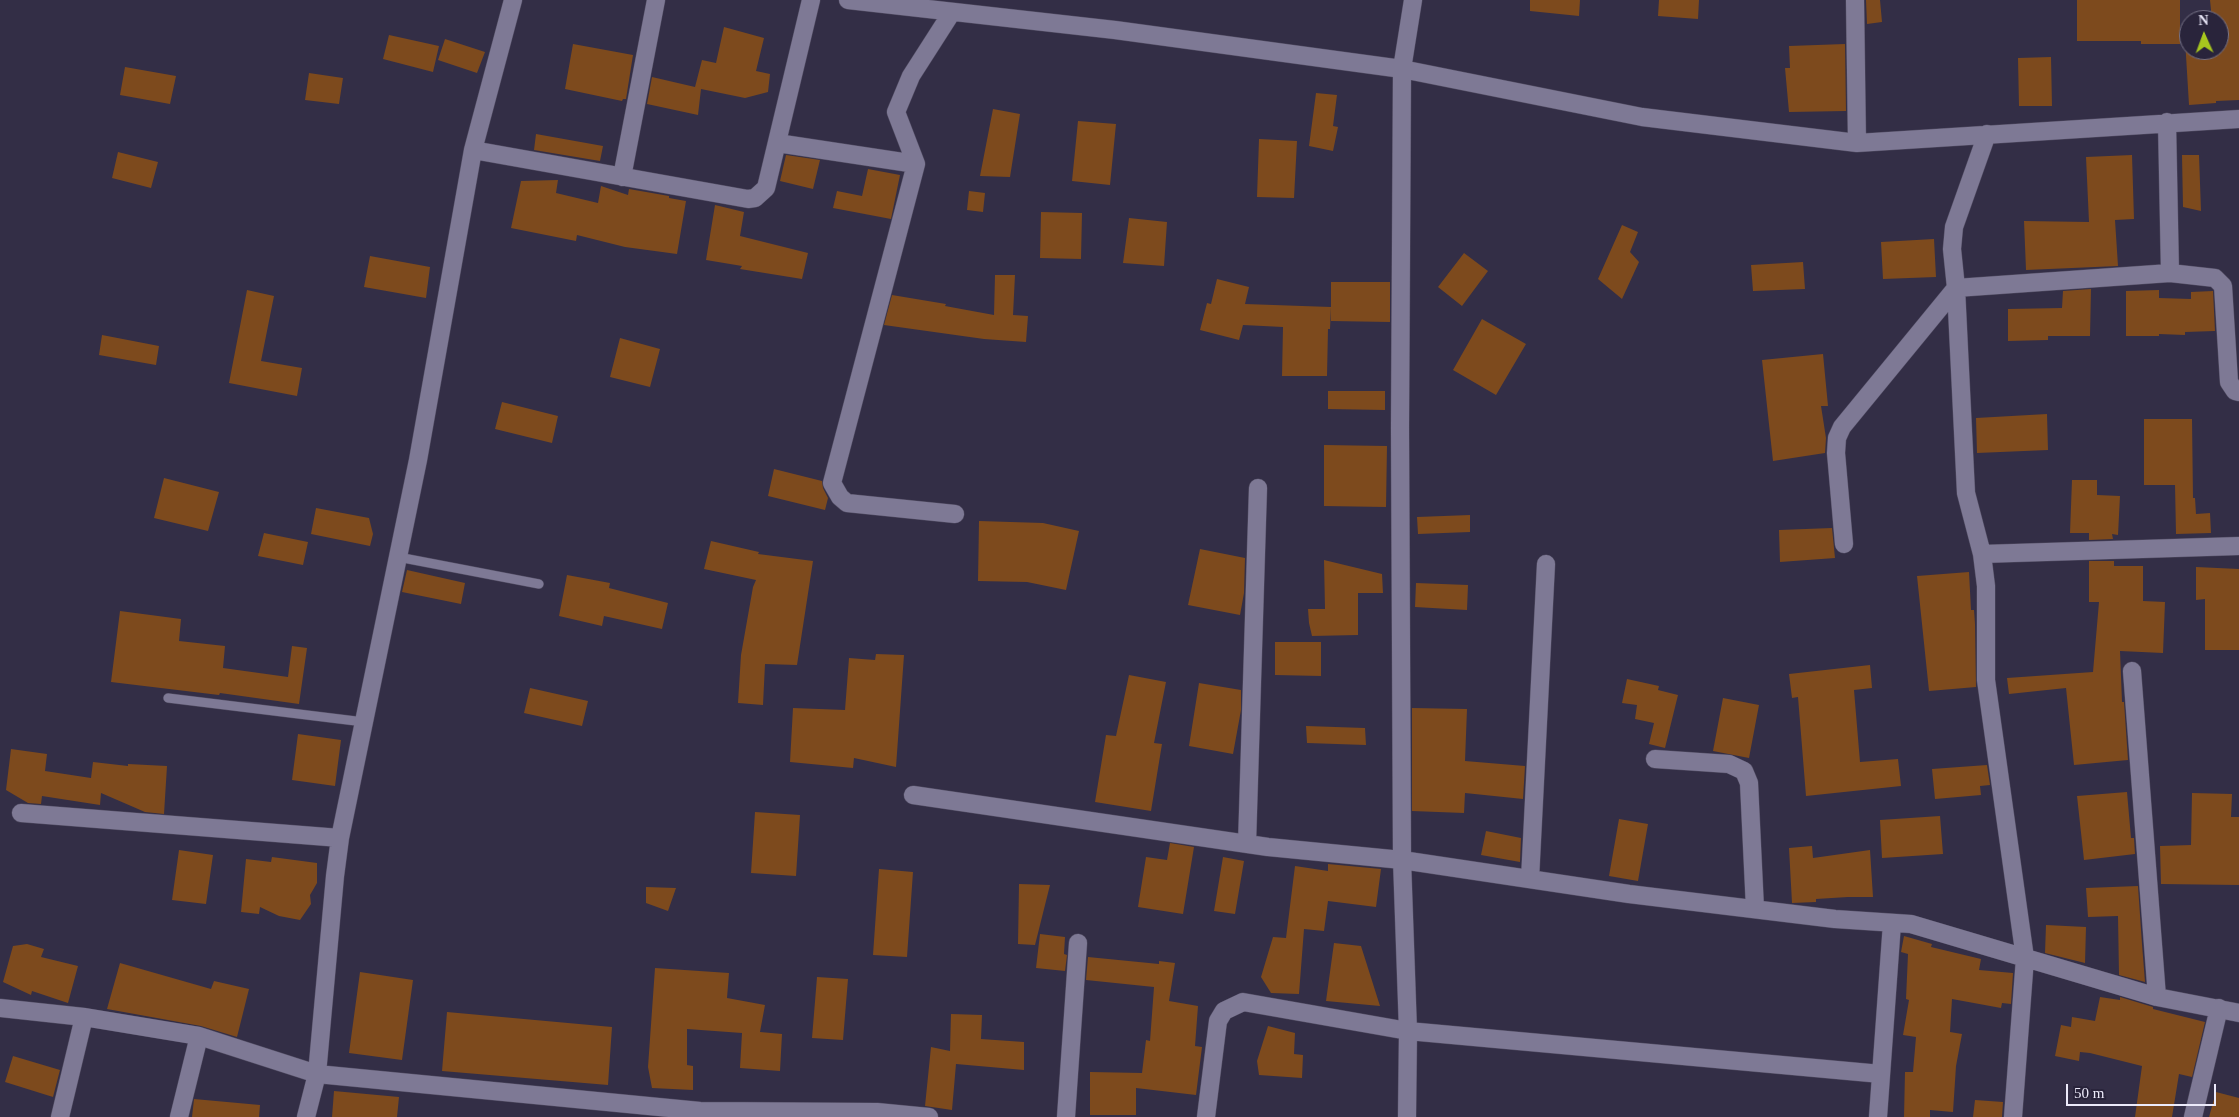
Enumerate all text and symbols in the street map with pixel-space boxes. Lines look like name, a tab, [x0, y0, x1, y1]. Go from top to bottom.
north arrow	[2179, 10, 2229, 60]
text: N	[2198, 13, 2209, 28]
scale bar	[2069, 1074, 2219, 1106]
text: 50 m	[2074, 1085, 2104, 1101]

